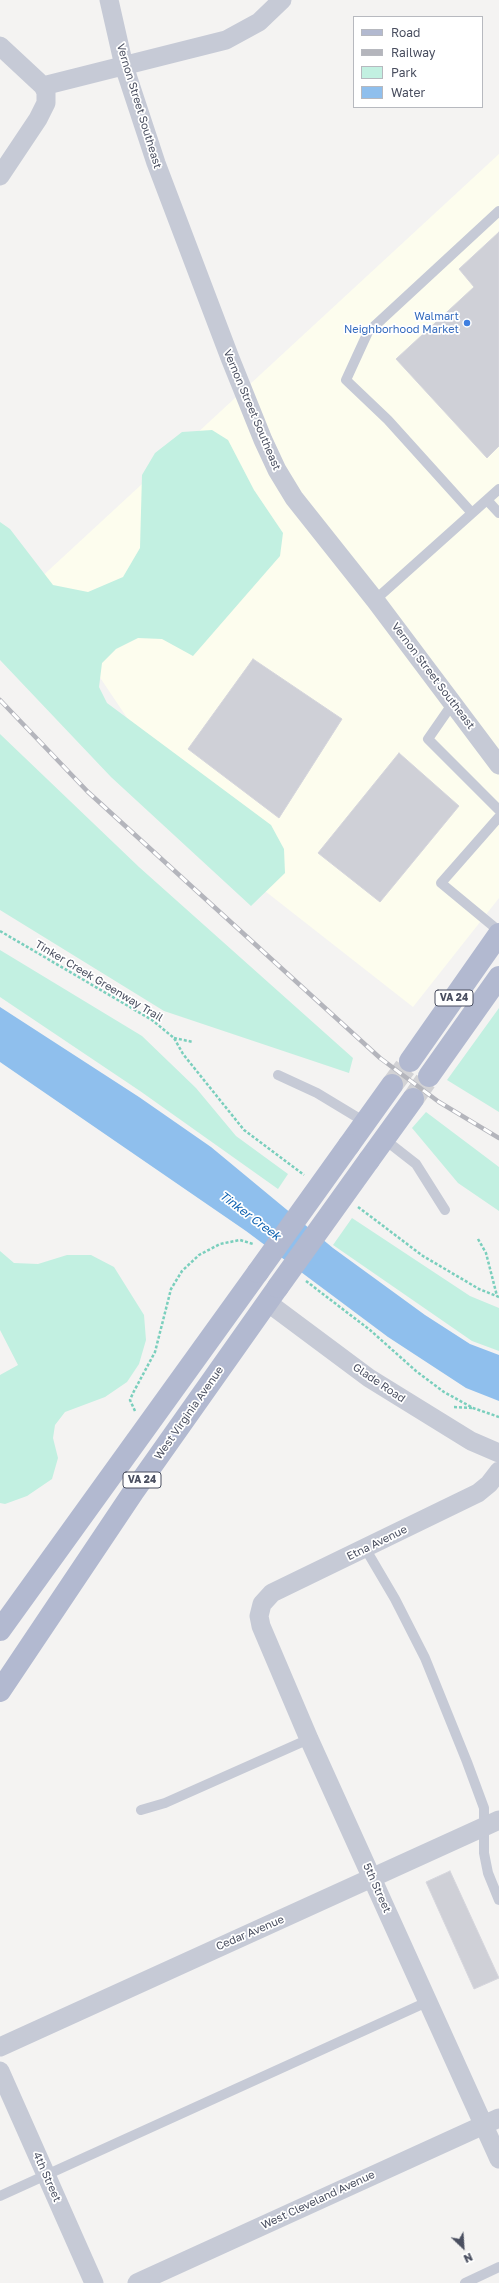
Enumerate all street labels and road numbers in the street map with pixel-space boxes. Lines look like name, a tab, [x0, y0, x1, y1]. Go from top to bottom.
street label: Vernon Street Southeast	[114, 42, 164, 170]
street label: Vernon Street Southeast	[221, 348, 283, 472]
street label: Vernon Street Southeast	[389, 620, 477, 732]
street label: Tinker Creek Greenway Trail	[33, 937, 165, 1025]
road number: VA 24	[435, 990, 473, 1006]
street label: Glade Road	[350, 1361, 408, 1405]
street label: West Virginia Avenue	[152, 1364, 226, 1462]
road number: VA 24	[123, 1472, 161, 1488]
street label: Etna Avenue	[345, 1523, 409, 1563]
street label: 5th Street	[360, 1861, 394, 1915]
street label: Cedar Avenue	[214, 1913, 286, 1953]
street label: 4th Street	[30, 2150, 64, 2204]
street label: West Cleveland Avenue	[259, 2168, 377, 2232]

